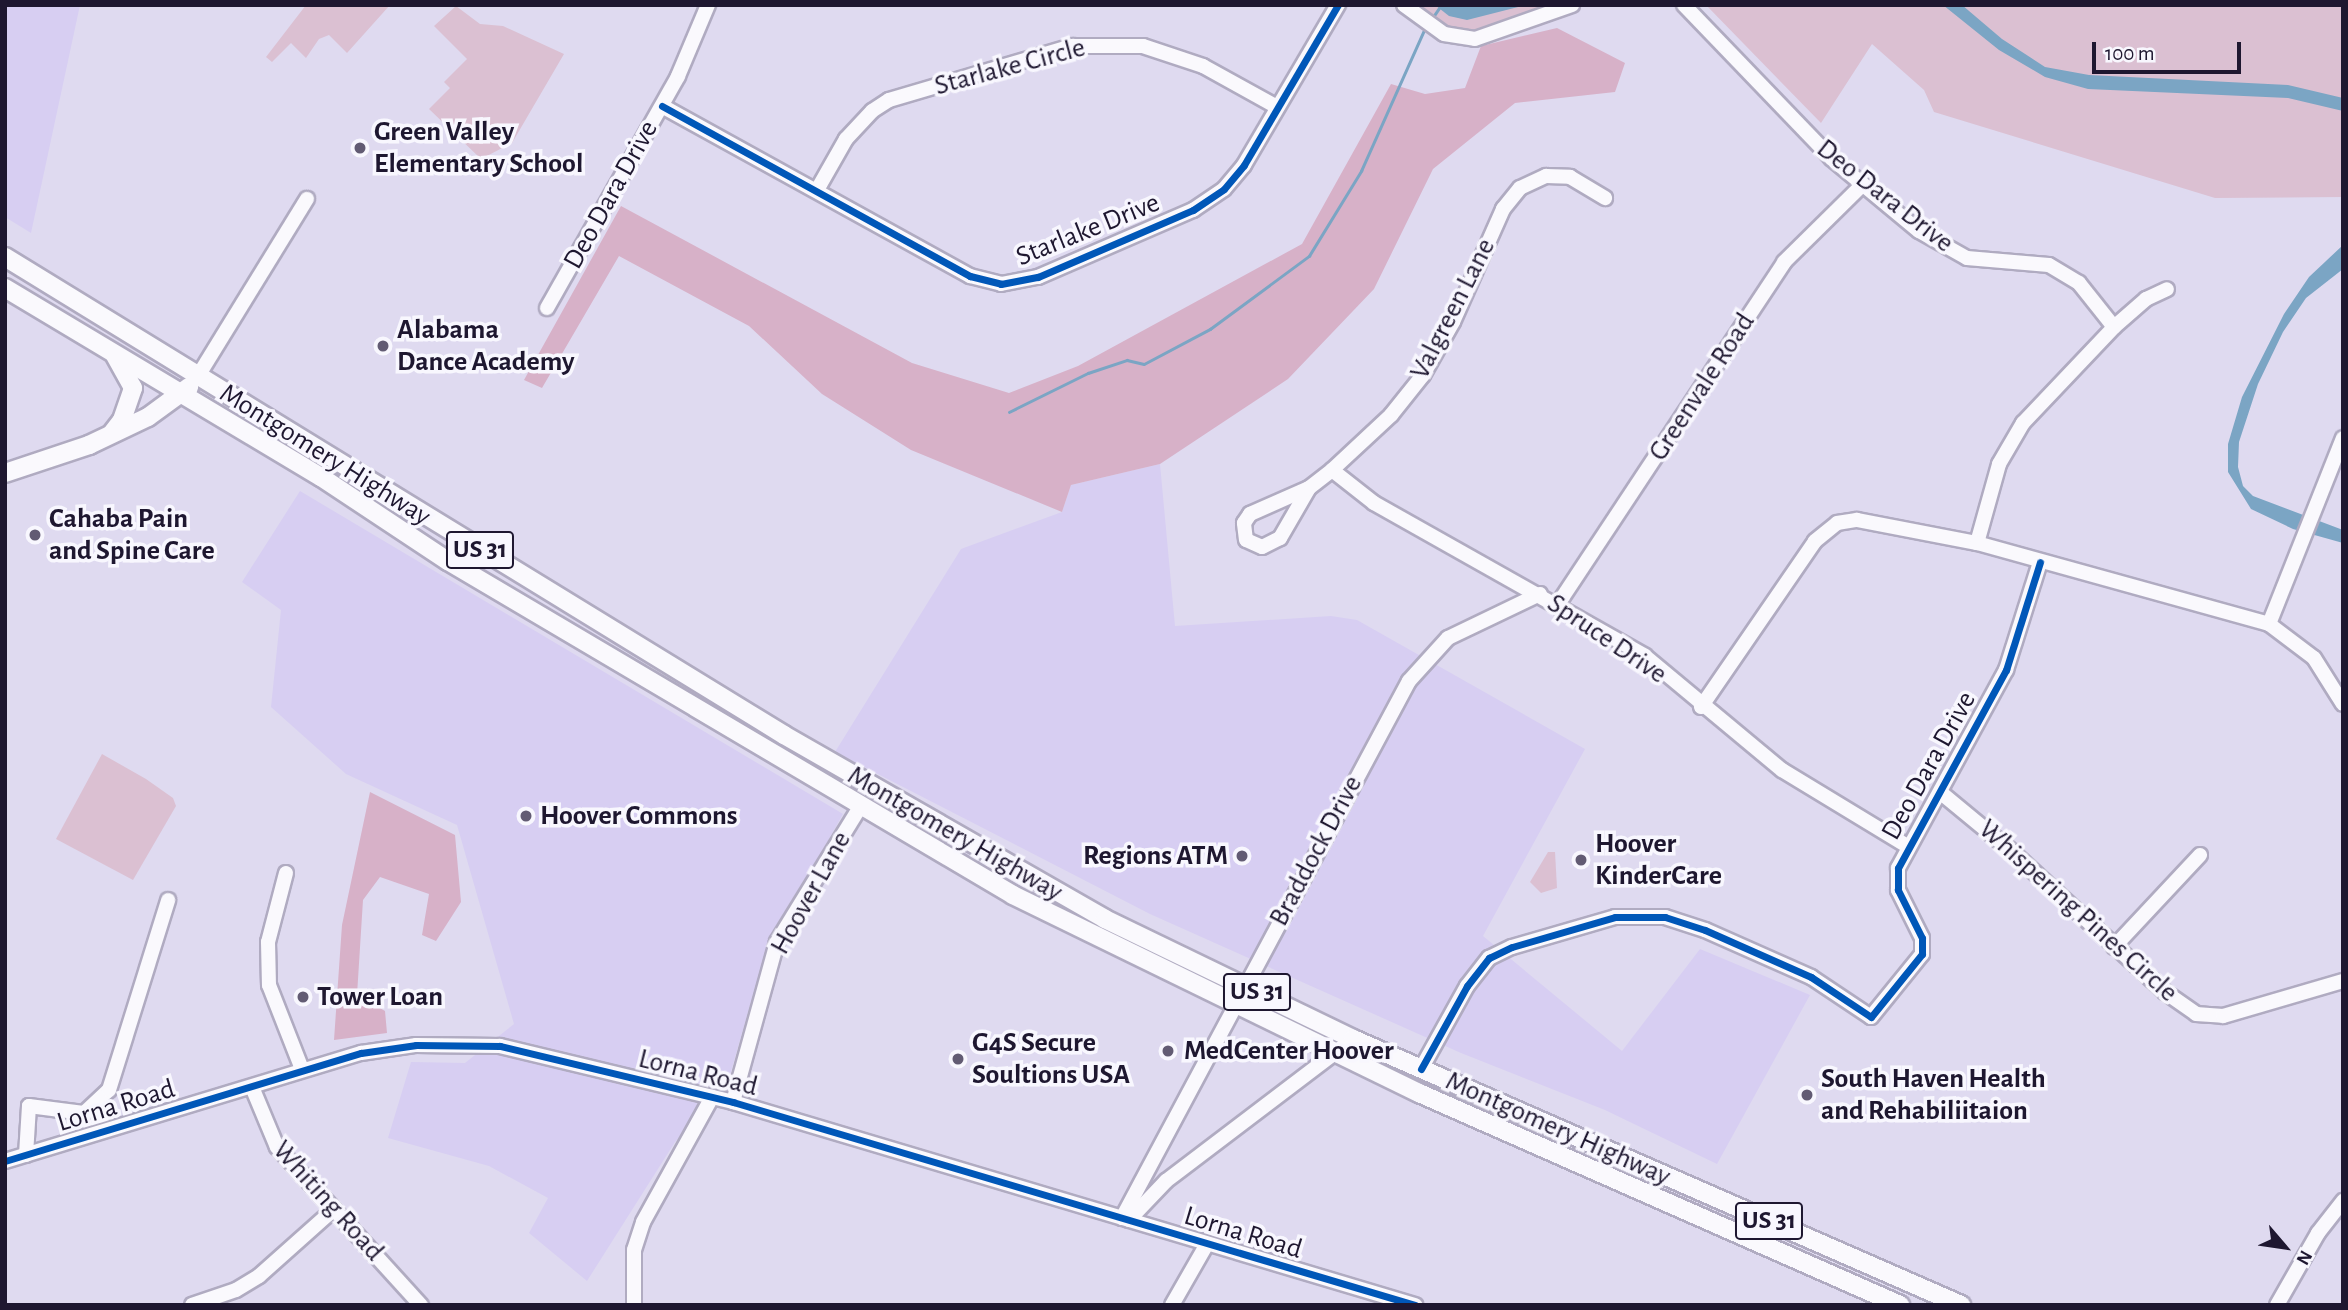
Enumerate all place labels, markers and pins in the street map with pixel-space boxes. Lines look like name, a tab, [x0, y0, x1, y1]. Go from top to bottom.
place label: Green Valley Elementary School	[374, 115, 583, 181]
marker: Green Valley Elementary School	[352, 140, 368, 156]
place label: Alabama Dance Academy	[397, 313, 574, 379]
marker: Alabama Dance Academy	[375, 338, 391, 354]
place label: Cahaba Pain and Spine Care	[49, 502, 215, 568]
marker: Cahaba Pain and Spine Care	[27, 527, 43, 543]
place label: Hoover Commons	[540, 799, 738, 833]
marker: Hoover Commons	[518, 808, 534, 824]
place label: Hoover KinderCare	[1595, 827, 1722, 893]
place label: Regions ATM	[1083, 839, 1228, 873]
marker: Regions ATM	[1234, 848, 1250, 864]
marker: Hoover KinderCare	[1573, 852, 1589, 868]
place label: Tower Loan	[317, 980, 443, 1014]
marker: Tower Loan	[295, 989, 311, 1005]
place label: G4S Secure Soultions USA	[972, 1026, 1130, 1092]
place label: MedCenter Hoover	[1184, 1034, 1394, 1068]
marker: MedCenter Hoover	[1158, 1041, 1178, 1061]
marker: G4S Secure Soultions USA	[950, 1051, 966, 1067]
place label: South Haven Health and Rehabiliitaion	[1821, 1062, 2046, 1128]
marker: South Haven Health and Rehabiliitaion	[1799, 1087, 1815, 1103]

